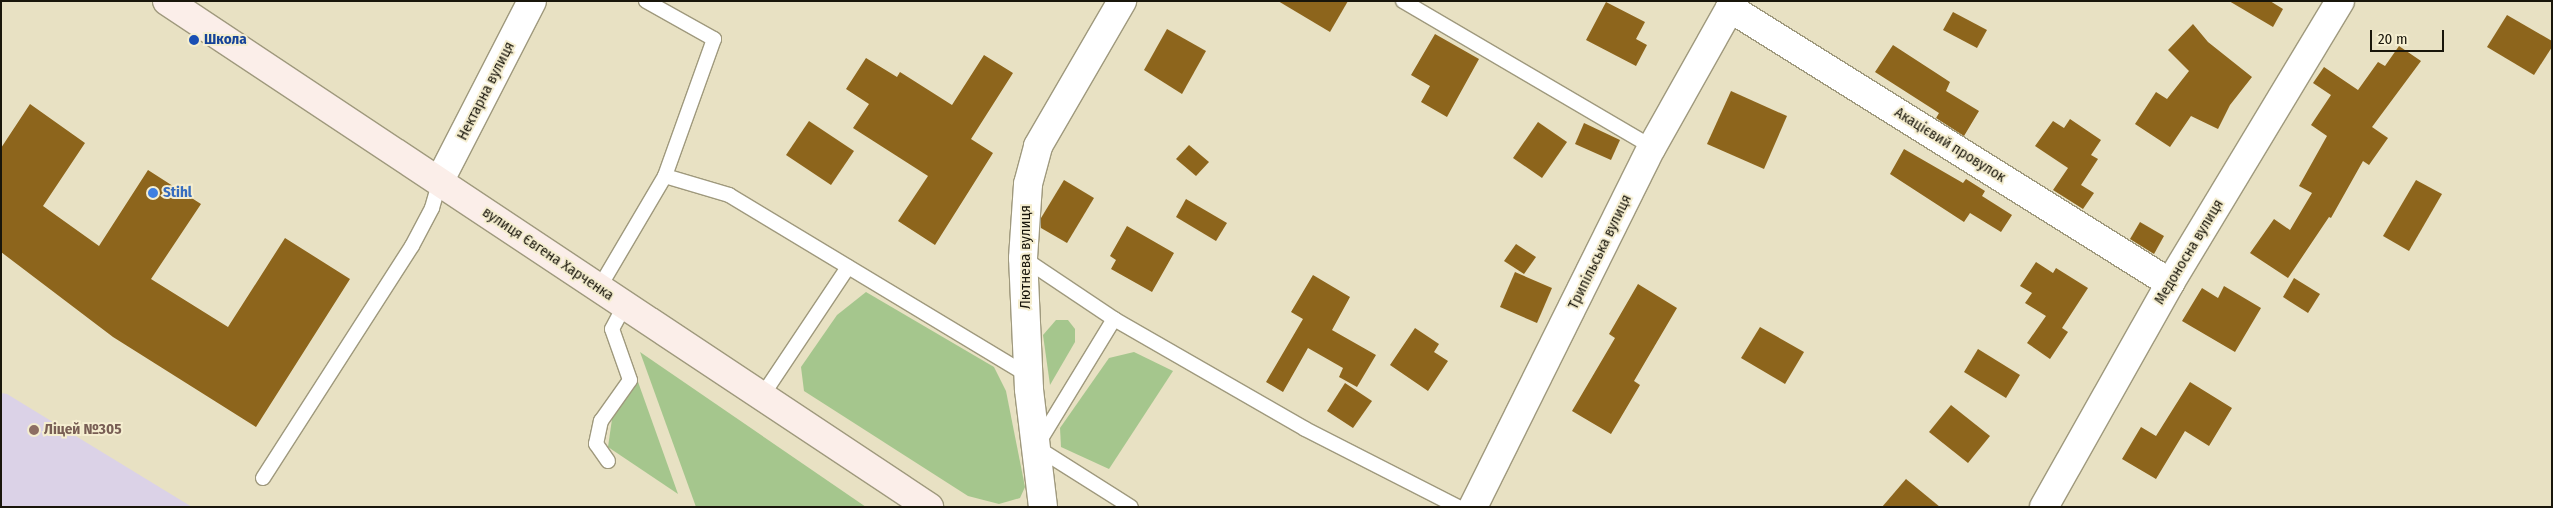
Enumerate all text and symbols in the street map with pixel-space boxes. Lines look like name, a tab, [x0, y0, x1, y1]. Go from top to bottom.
scale bar	[2373, 20, 2447, 52]
text: 20 m	[2378, 30, 2408, 48]
place label: Школа	[204, 31, 247, 49]
marker: Школа	[188, 34, 200, 46]
street label: Нектарна вулиця	[453, 39, 519, 143]
street label: Акацієвий провулок	[1891, 104, 2009, 186]
place label: Stihl	[163, 184, 192, 202]
marker: Stihl	[147, 187, 159, 199]
street label: Трипільська вулиця	[1564, 192, 1636, 312]
street label: Медоносна вулиця	[2151, 196, 2227, 308]
street label: вулиця Євгена Харченка	[479, 203, 617, 305]
street label: Лютнева вулиця	[1017, 205, 1035, 309]
place label: Ліцей №305	[44, 421, 121, 439]
marker: Ліцей №305	[28, 424, 40, 436]

